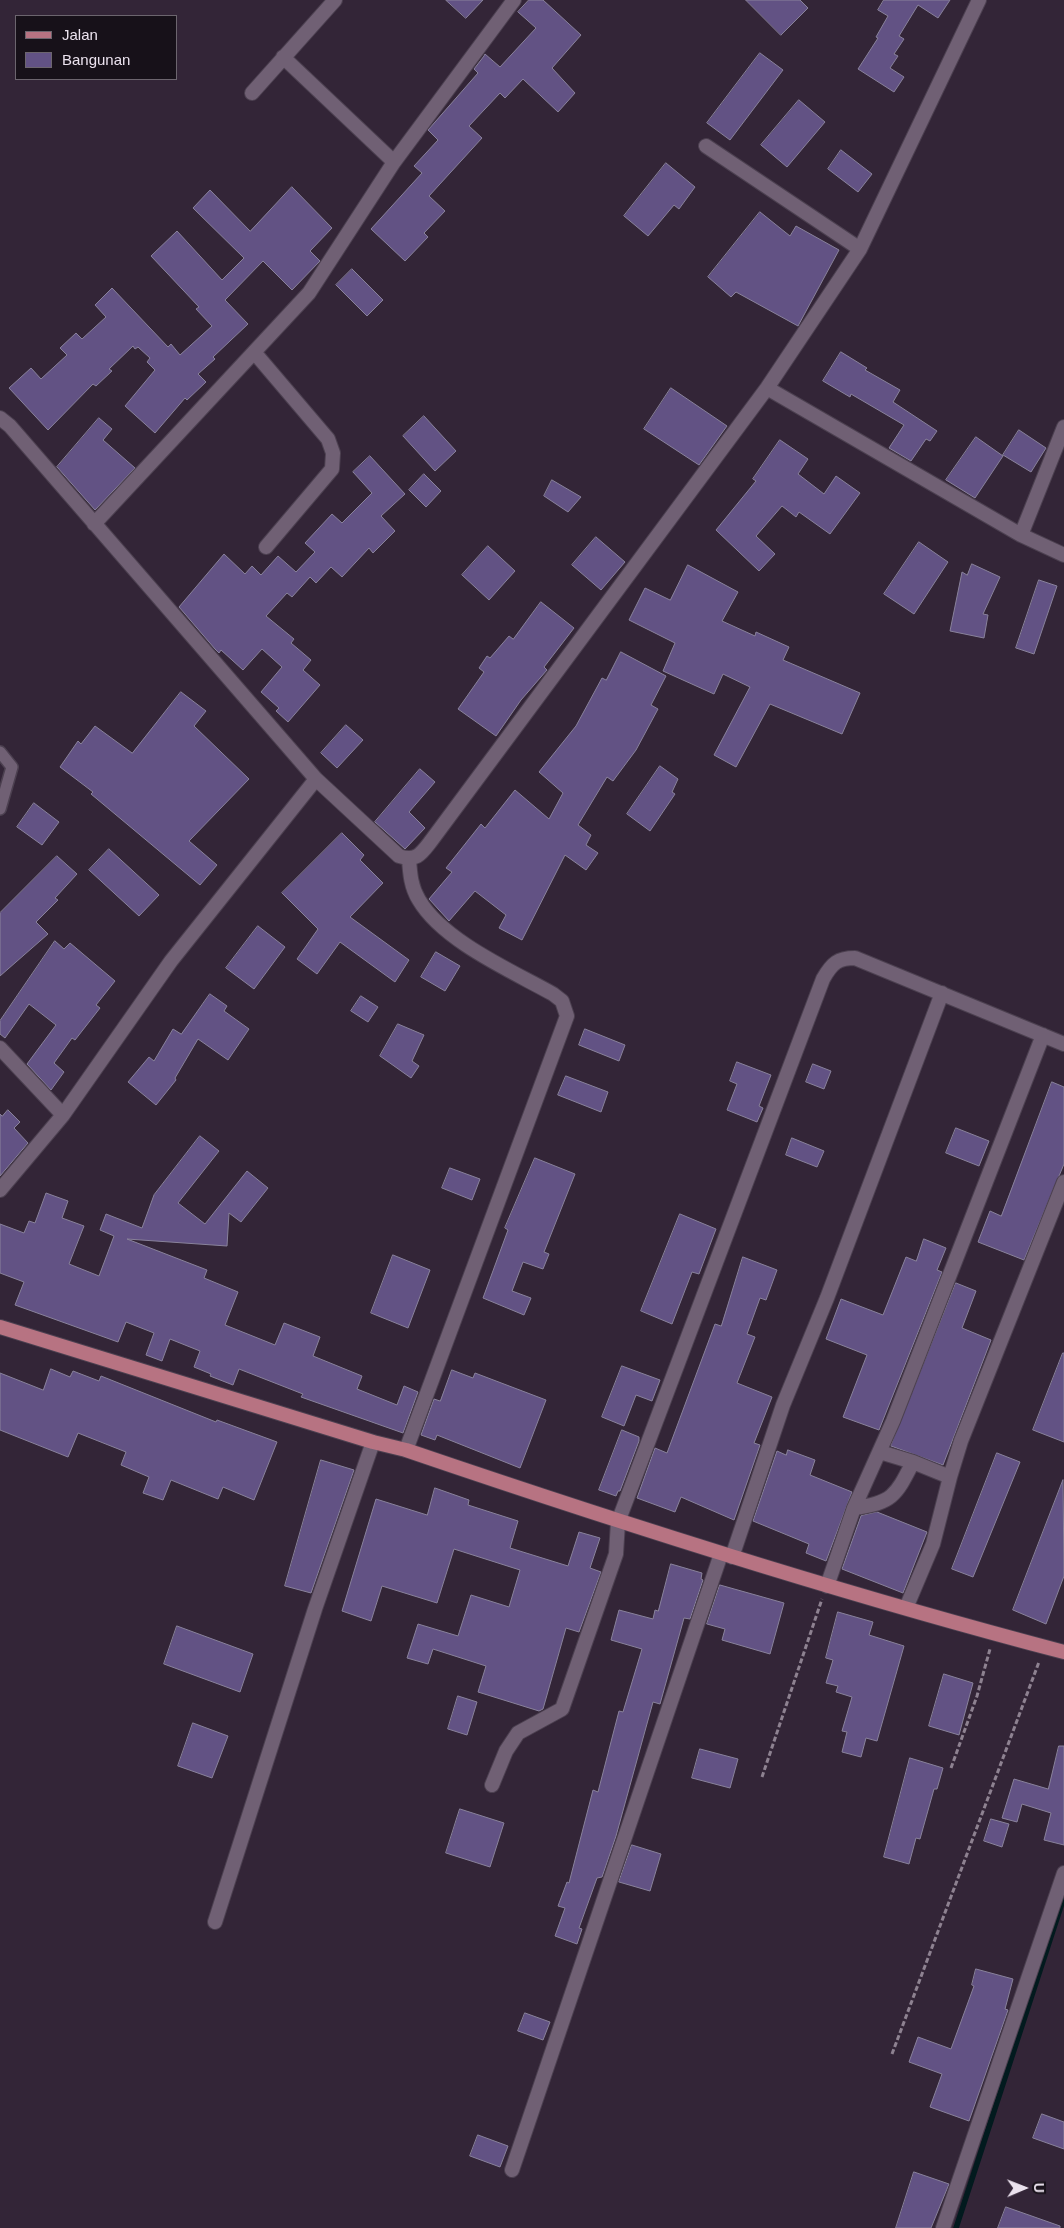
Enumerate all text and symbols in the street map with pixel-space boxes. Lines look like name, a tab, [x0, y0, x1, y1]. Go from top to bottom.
legend	[15, 15, 178, 80]
text: Jalan	[62, 26, 98, 43]
text: Bangunan	[62, 51, 130, 68]
north arrow	[999, 2163, 1049, 2213]
text: U	[1031, 2183, 1047, 2193]

